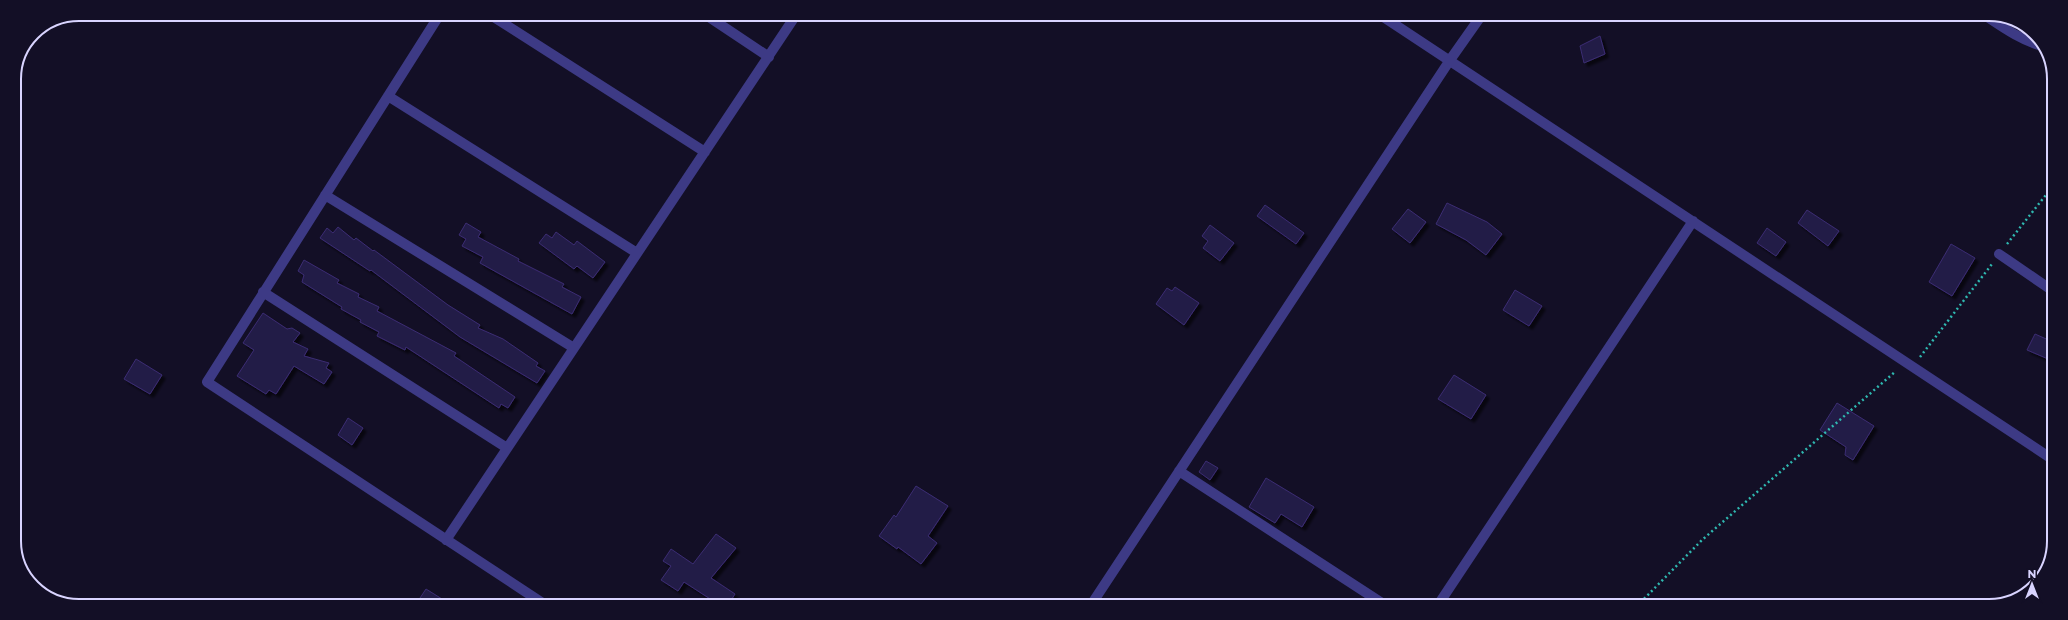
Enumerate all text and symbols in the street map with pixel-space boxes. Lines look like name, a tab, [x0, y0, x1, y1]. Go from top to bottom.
north arrow	[2012, 564, 2052, 604]
text: N	[2028, 567, 2036, 581]

